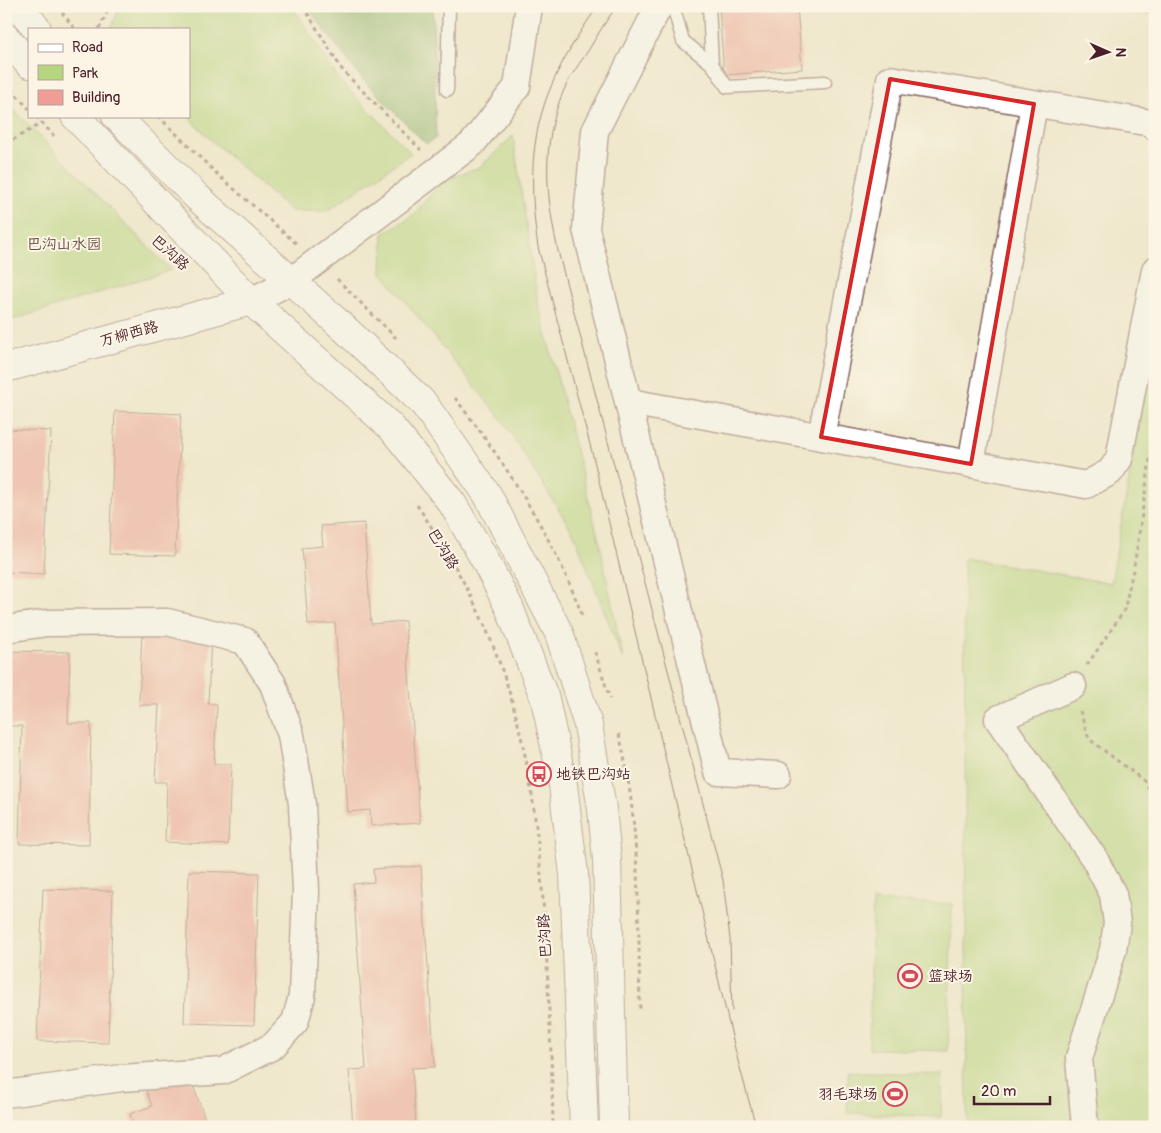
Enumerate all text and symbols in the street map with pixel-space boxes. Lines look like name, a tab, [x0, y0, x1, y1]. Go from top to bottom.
legend	[28, 28, 190, 118]
north arrow	[1084, 28, 1134, 78]
text: Road	[72, 38, 103, 57]
text: N	[1112, 47, 1129, 57]
text: Park	[72, 64, 99, 83]
text: Building	[72, 88, 120, 107]
street label: 巴沟路	[147, 231, 193, 275]
park label: 巴沟山水园	[26, 235, 102, 254]
street label: 万柳西路	[98, 317, 160, 351]
street label: 巴沟路	[423, 525, 463, 573]
bus stop icon: 地铁巴沟站	[526, 761, 552, 787]
place label: 地铁巴沟站	[556, 765, 631, 784]
street label: 巴沟路	[534, 913, 556, 959]
sports icon: 篮球场	[897, 963, 923, 989]
place label: 篮球场	[928, 967, 973, 986]
scale bar	[974, 1073, 1050, 1105]
sports icon: 羽毛球场	[882, 1081, 908, 1107]
text: 20 m	[981, 1082, 1016, 1101]
place label: 羽毛球场	[818, 1085, 878, 1104]

